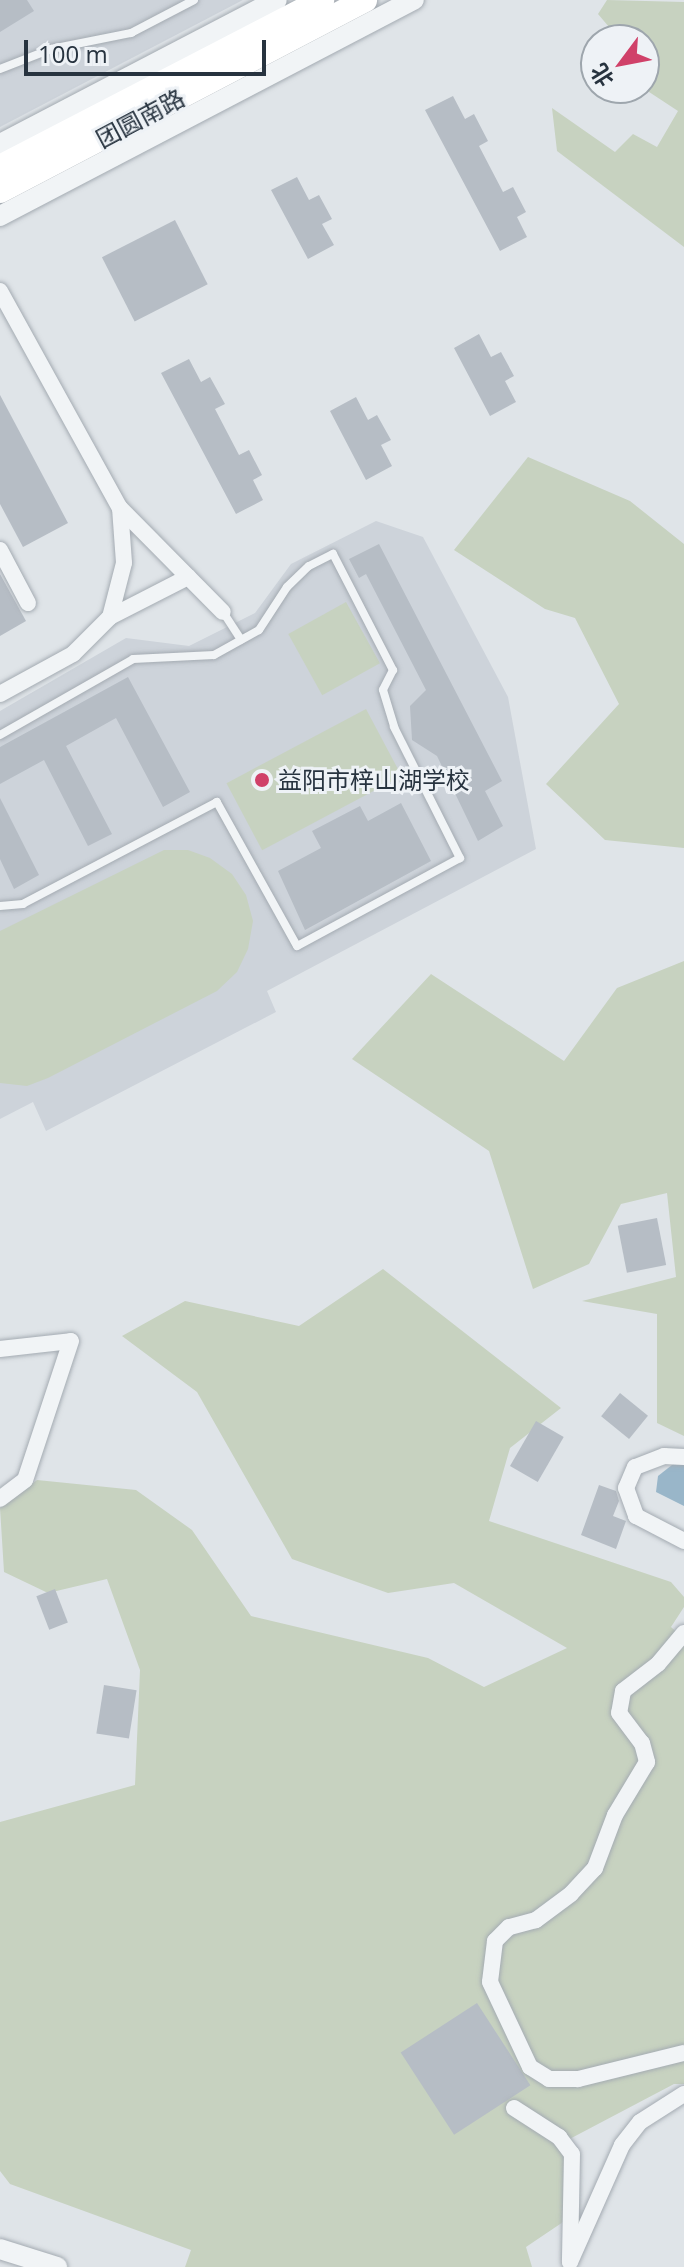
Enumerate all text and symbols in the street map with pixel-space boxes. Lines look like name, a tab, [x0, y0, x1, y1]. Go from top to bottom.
scale bar	[28, 24, 270, 74]
north arrow	[580, 24, 660, 104]
text: 100 m	[38, 37, 108, 70]
text: 北	[583, 58, 620, 93]
street label: 团圆南路	[91, 83, 189, 153]
place label: 益阳市梓山湖学校	[278, 766, 470, 794]
marker: 益阳市梓山湖学校	[253, 771, 271, 789]

